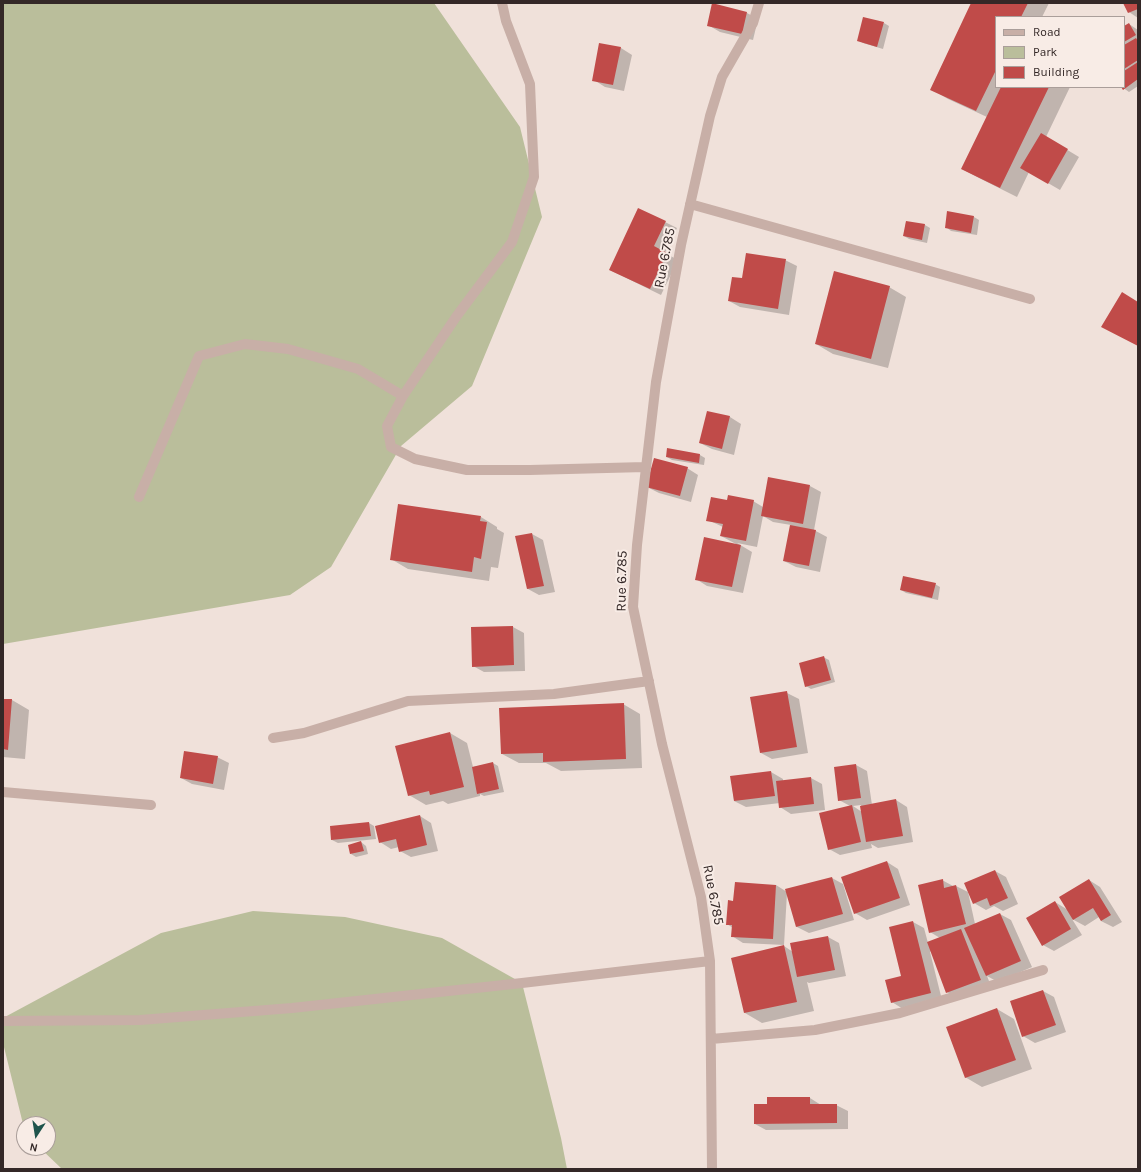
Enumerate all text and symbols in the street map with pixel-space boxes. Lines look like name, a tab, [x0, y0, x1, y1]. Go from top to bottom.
legend	[995, 16, 1125, 88]
text: Road	[1033, 25, 1061, 39]
text: Park	[1033, 45, 1057, 59]
text: Building	[1033, 65, 1079, 79]
street label: Rue 6.785	[651, 226, 679, 290]
street label: Rue 6.785	[613, 550, 631, 612]
street label: Rue 6.785	[699, 863, 727, 927]
north arrow	[16, 1116, 56, 1156]
text: N	[28, 1140, 39, 1154]

